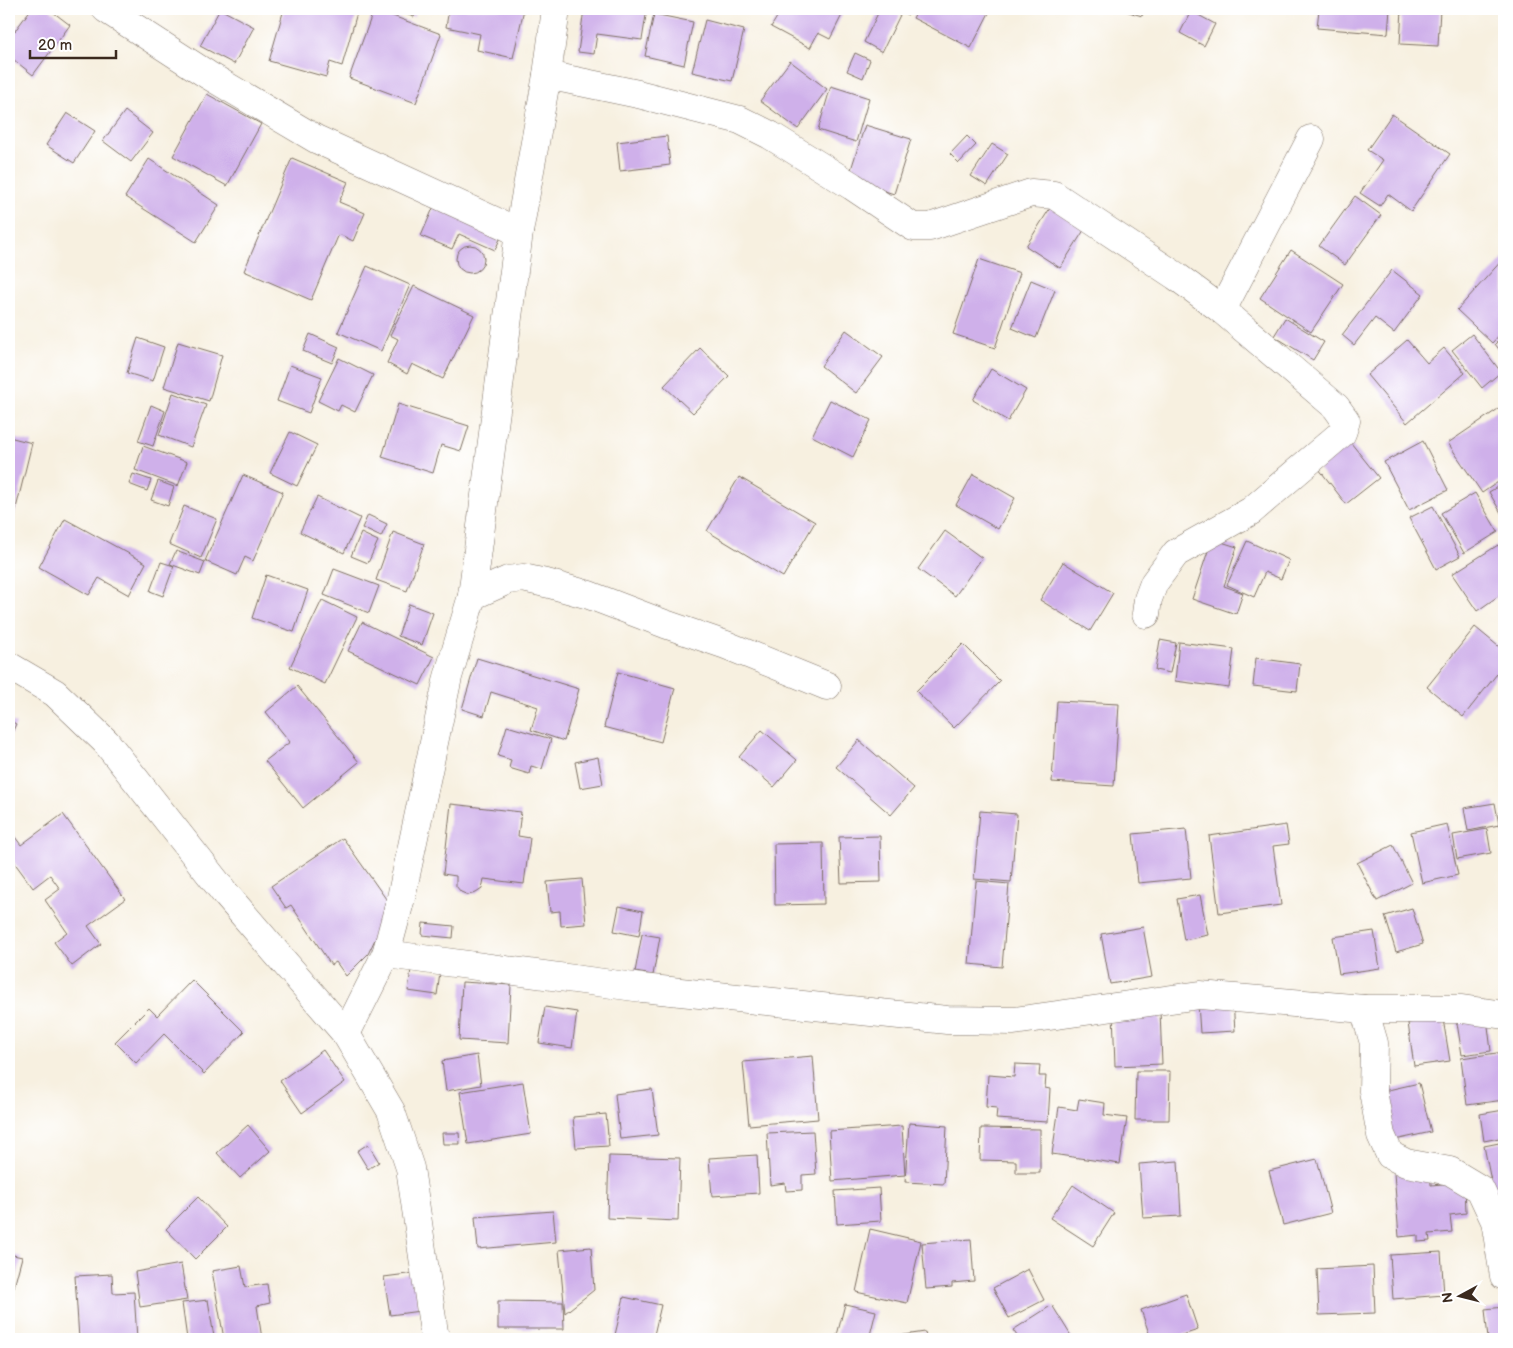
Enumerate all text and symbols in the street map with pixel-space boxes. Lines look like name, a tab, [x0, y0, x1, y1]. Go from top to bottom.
scale bar	[30, 28, 116, 60]
text: 20 m	[38, 36, 72, 55]
north arrow	[1436, 1270, 1486, 1320]
text: N	[1439, 1291, 1457, 1304]

